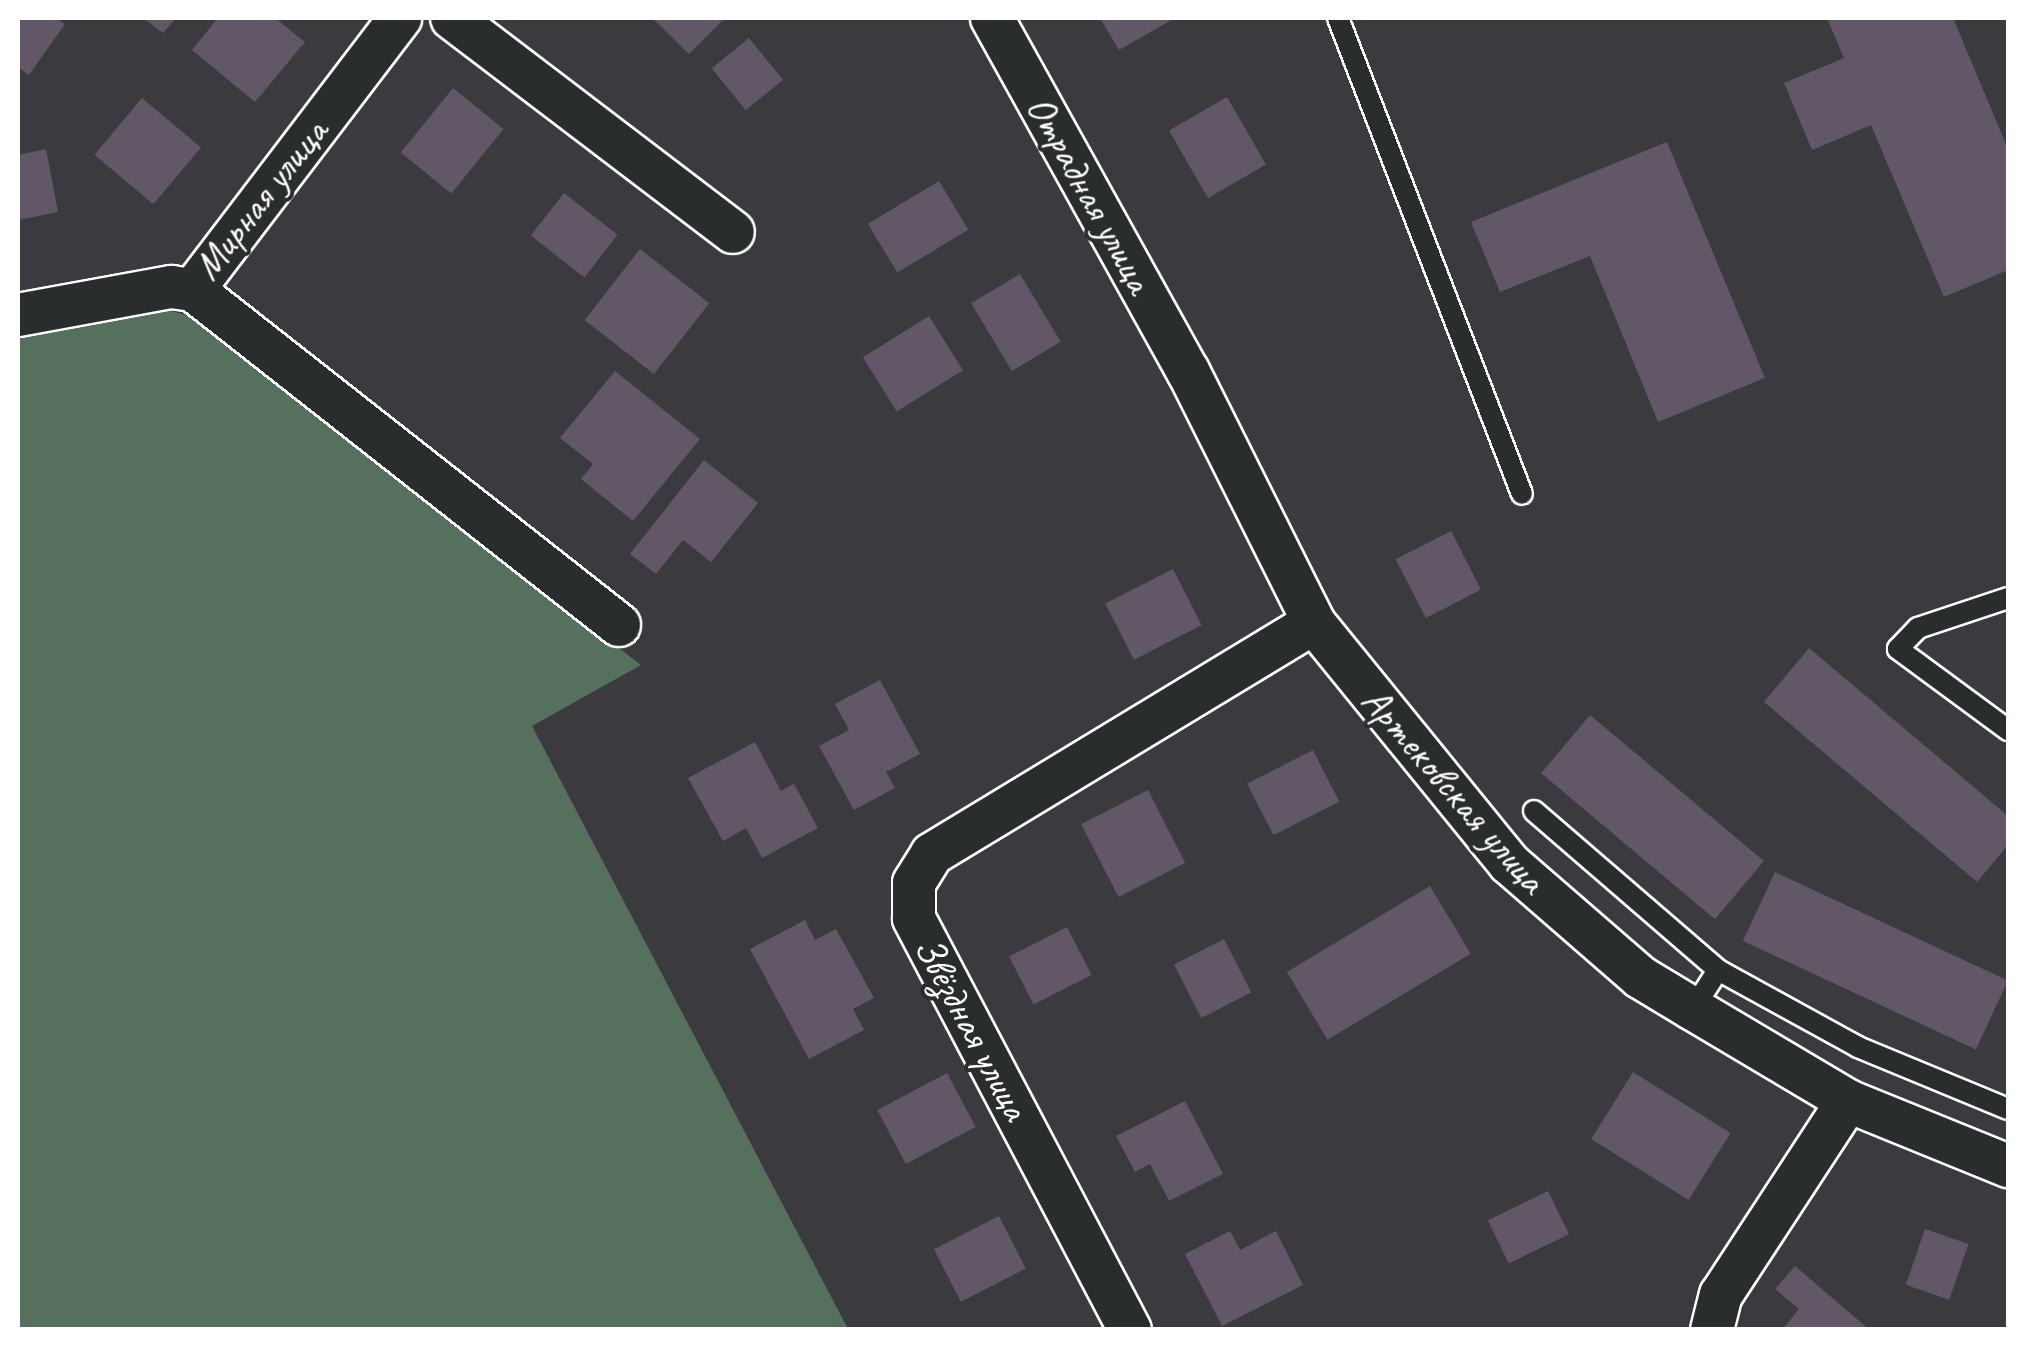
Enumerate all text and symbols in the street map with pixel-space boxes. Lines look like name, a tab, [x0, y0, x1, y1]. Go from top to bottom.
street label: Отрадная улица	[1016, 86, 1164, 302]
street label: Мирная улица	[182, 109, 338, 289]
street label: Артековская улица	[1351, 676, 1557, 904]
street label: Звёздная улица	[903, 927, 1041, 1129]

